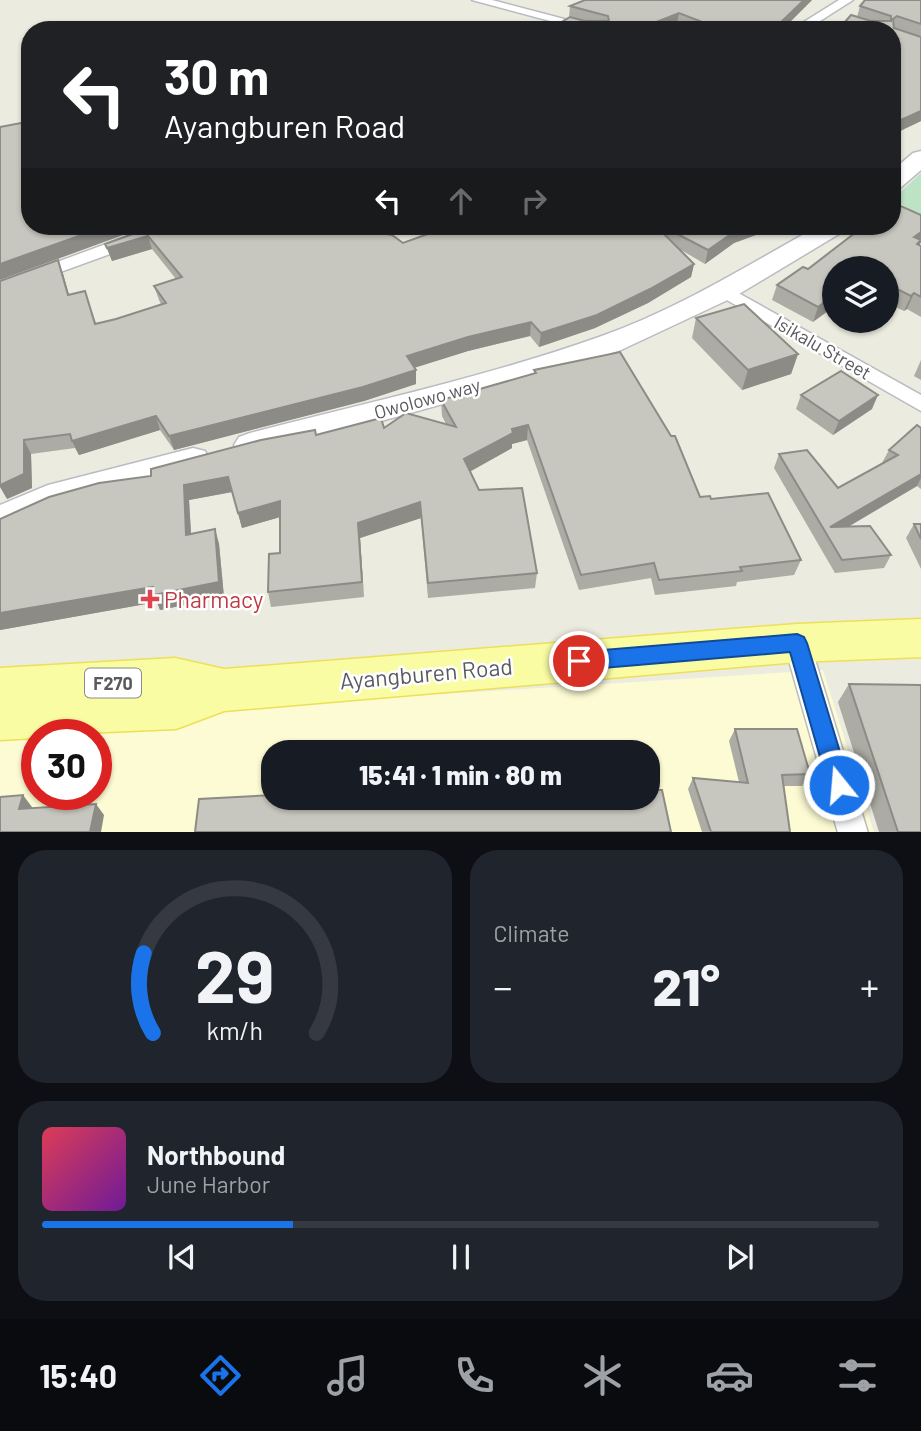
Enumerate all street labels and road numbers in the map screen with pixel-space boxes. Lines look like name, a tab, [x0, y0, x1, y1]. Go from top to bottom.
street label: Isikalu Street	[770, 310, 876, 384]
street label: Owolowo way	[371, 373, 483, 423]
street label: Ayangburen Road	[338, 651, 514, 695]
road number: F270	[85, 668, 141, 698]

